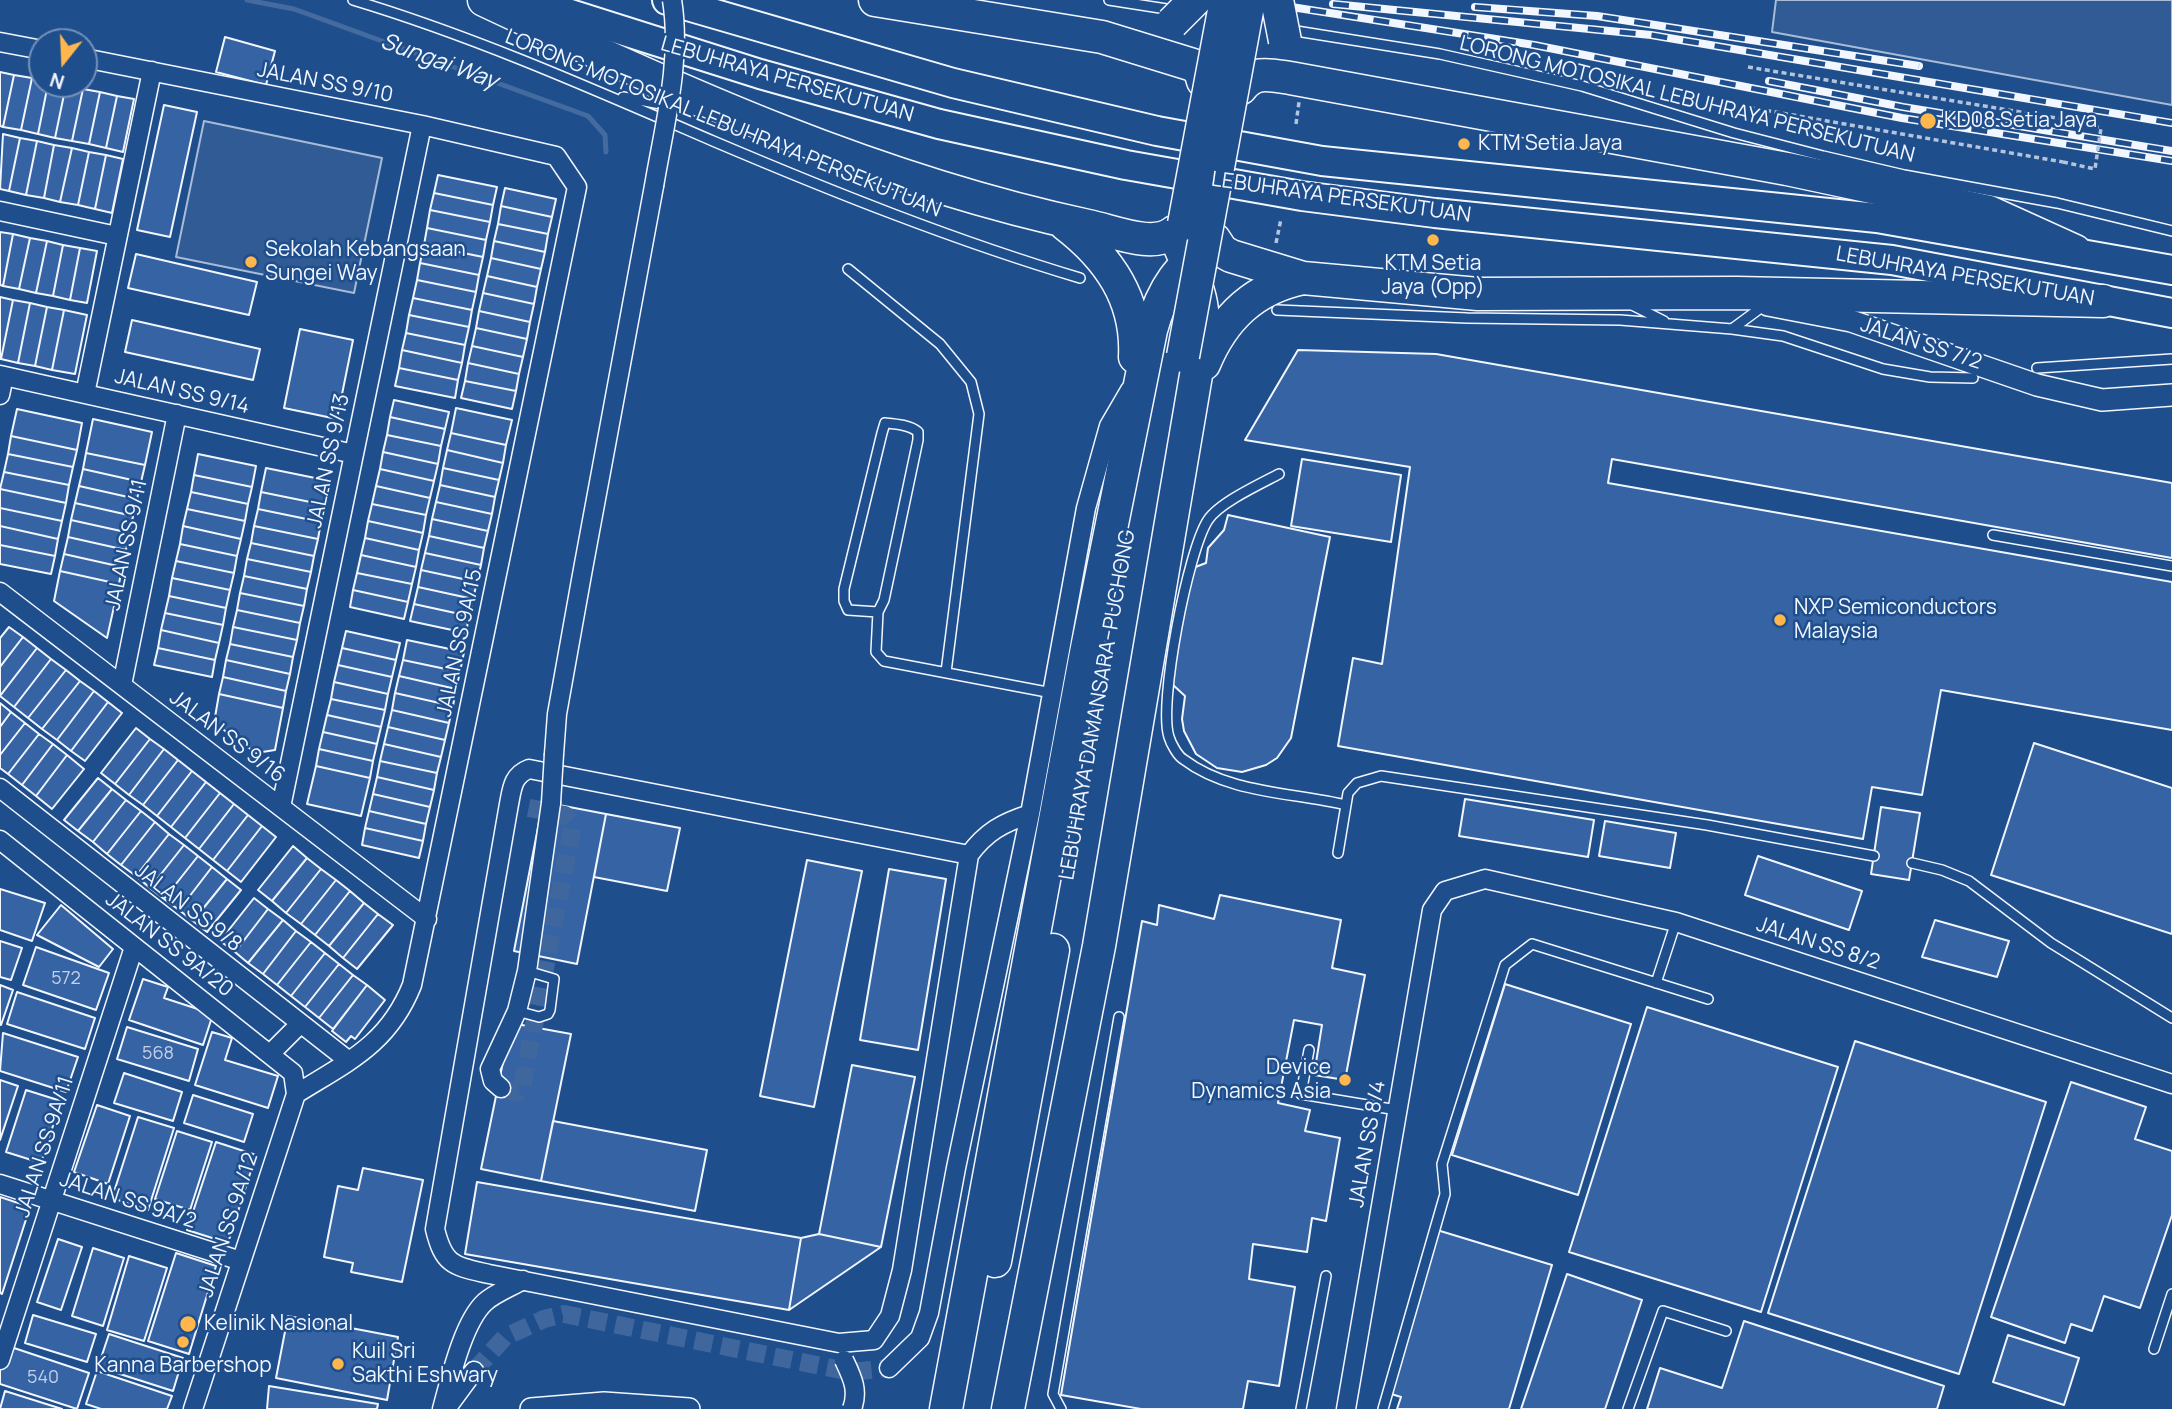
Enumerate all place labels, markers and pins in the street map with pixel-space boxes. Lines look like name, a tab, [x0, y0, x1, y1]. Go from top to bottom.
place label: KD08 Setia Jaya	[1944, 108, 2097, 134]
marker: KD08 Setia Jaya	[1918, 111, 1938, 131]
place label: KTM Setia Jaya	[1478, 131, 1622, 157]
marker: KTM Setia Jaya	[1456, 136, 1472, 152]
marker: KTM Setia Jaya (Opp)	[1425, 232, 1441, 248]
place label: Sekolah Kebangsaan Sungei Way	[265, 237, 466, 287]
place label: KTM Setia Jaya (Opp)	[1381, 251, 1485, 301]
marker: Sekolah Kebangsaan Sungei Way	[243, 254, 259, 270]
place label: NXP Semiconductors Malaysia	[1794, 595, 1997, 645]
marker: NXP Semiconductors Malaysia	[1772, 612, 1788, 628]
place label: Device Dynamics Asia	[1191, 1055, 1331, 1105]
marker: Device Dynamics Asia	[1337, 1072, 1353, 1088]
place label: Kelinik Nasional	[204, 1311, 353, 1337]
marker: Kelinik Nasional	[178, 1314, 198, 1334]
marker: Kanna Barbershop	[175, 1334, 191, 1350]
place label: Kuil Sri Sakthi Eshwary	[352, 1339, 498, 1389]
place label: Kanna Barbershop	[94, 1353, 272, 1379]
marker: Kuil Sri Sakthi Eshwary	[330, 1356, 346, 1372]

